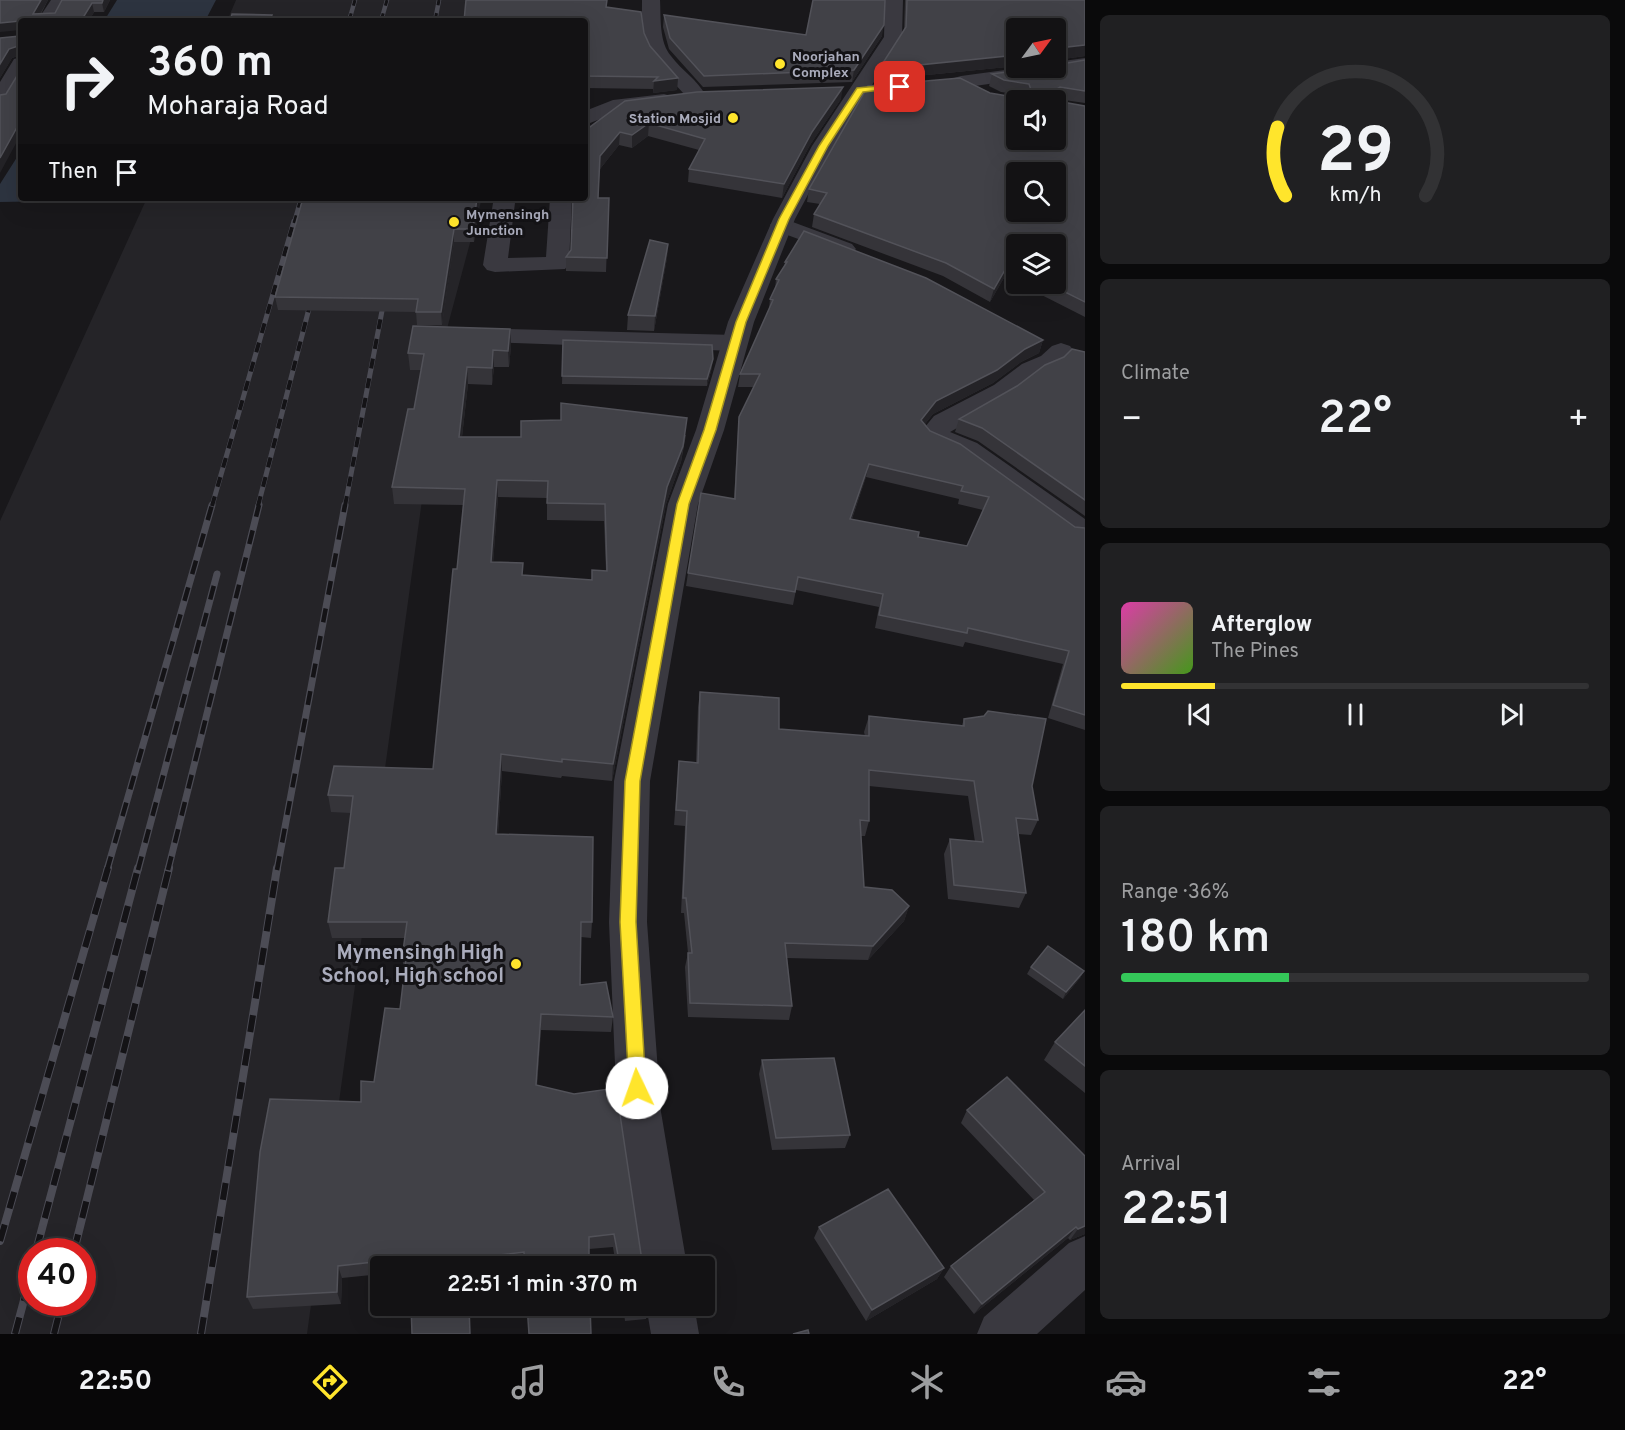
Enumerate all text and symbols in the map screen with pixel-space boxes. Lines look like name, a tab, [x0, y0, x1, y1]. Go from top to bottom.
north arrow	[1006, 18, 1066, 78]
map controls	[1006, 18, 1066, 294]
text: 360 m	[147, 38, 273, 91]
icon: right	[48, 42, 126, 120]
place label: Noorjahan Complex	[792, 49, 860, 82]
marker: Noorjahan Complex	[773, 57, 787, 71]
pin	[874, 61, 925, 112]
icon: arrive	[883, 70, 916, 103]
text: Moharaja Road	[147, 90, 329, 124]
button: sound	[1006, 90, 1066, 150]
place label: Station Mosjid	[629, 111, 721, 128]
marker: Station Mosjid	[726, 111, 740, 125]
text: 29	[1317, 116, 1393, 195]
icon: arrive	[110, 156, 143, 189]
text: Then	[48, 159, 98, 186]
button: search	[1006, 162, 1066, 222]
text: km/h	[1329, 183, 1381, 210]
place label: Mymensingh Junction	[466, 207, 549, 240]
marker: Mymensingh Junction	[447, 215, 461, 229]
button: layers	[1006, 234, 1066, 294]
text: Climate	[1121, 361, 1190, 387]
text: 22°	[1318, 392, 1392, 449]
text: −	[1121, 400, 1142, 442]
text: +	[1568, 400, 1589, 442]
text: Afterglow	[1211, 612, 1312, 639]
text: The Pines	[1211, 639, 1299, 665]
icon: previous	[1183, 698, 1216, 731]
icon: pause	[1339, 698, 1372, 731]
icon: next	[1495, 698, 1528, 731]
text: Range · 36%	[1121, 880, 1229, 906]
text: 180 km	[1121, 911, 1270, 968]
place label: Mymensingh High School, High school	[321, 941, 504, 990]
marker: Mymensingh High School, High school	[509, 957, 523, 971]
position arrow	[605, 1056, 669, 1120]
text: Arrival	[1121, 1152, 1181, 1178]
text: 22:51	[1121, 1183, 1232, 1240]
speed limit sign: 40	[18, 1238, 96, 1316]
text: 22:51 · 1 min · 370 m	[447, 1272, 638, 1299]
icon: directions	[309, 1361, 351, 1403]
icon: music	[508, 1361, 550, 1403]
icon: phone	[707, 1361, 749, 1403]
icon: climate	[906, 1361, 948, 1403]
icon: car	[1105, 1361, 1147, 1403]
icon: filters	[1303, 1361, 1345, 1403]
text: 22:50	[78, 1365, 152, 1399]
text: 22°	[1502, 1365, 1546, 1399]

